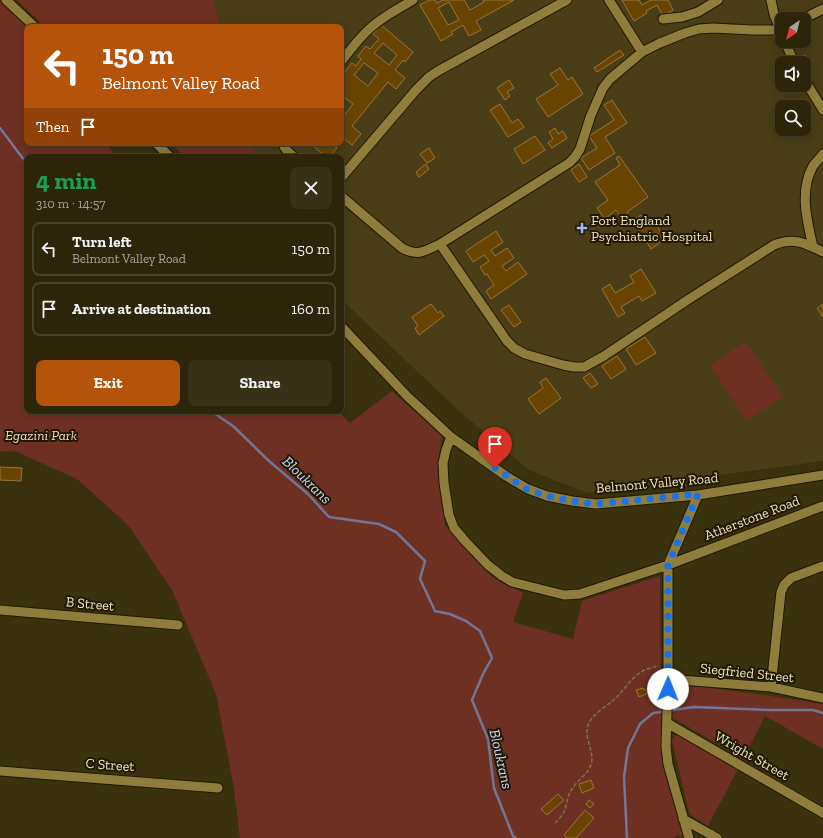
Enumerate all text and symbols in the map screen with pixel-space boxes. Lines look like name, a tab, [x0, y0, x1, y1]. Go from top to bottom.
north arrow	[775, 12, 811, 48]
map controls	[775, 12, 811, 136]
text: 150 m	[102, 38, 174, 71]
icon: left	[36, 40, 88, 92]
button: sound	[775, 56, 811, 92]
text: Belmont Valley Road	[102, 72, 260, 94]
button: search	[775, 100, 811, 136]
icon: arrive	[77, 116, 99, 138]
text: Then	[36, 118, 69, 136]
text: 4 min	[36, 166, 97, 195]
button: close	[290, 167, 332, 209]
text: 310 m · 14:57	[36, 196, 105, 211]
place label: Fort England Psychiatric Hospital	[591, 212, 713, 245]
marker: Fort England Psychiatric Hospital	[576, 222, 588, 234]
text: Turn left	[72, 233, 132, 251]
icon: left	[38, 238, 60, 260]
text: 150 m	[292, 240, 330, 258]
text: Belmont Valley Road	[72, 251, 186, 266]
icon: arrive	[38, 298, 60, 320]
text: Arrive at destination	[72, 300, 211, 318]
text: 160 m	[291, 300, 330, 318]
button: Exit	[36, 360, 180, 406]
button: Share	[188, 360, 332, 406]
park label: Egazini Park	[5, 427, 77, 444]
pin	[478, 427, 512, 468]
icon: arrive	[484, 433, 506, 455]
water label: Bloukrans	[279, 452, 335, 508]
street label: Belmont Valley Road	[595, 469, 719, 497]
street label: Atherstone Road	[702, 492, 802, 544]
street label: B Street	[65, 593, 116, 615]
street label: Siegfried Street	[699, 660, 796, 686]
position arrow	[647, 668, 689, 710]
water label: Bloukrans	[485, 727, 517, 791]
street label: Wright Street	[712, 728, 793, 785]
street label: C Street	[85, 755, 136, 775]

